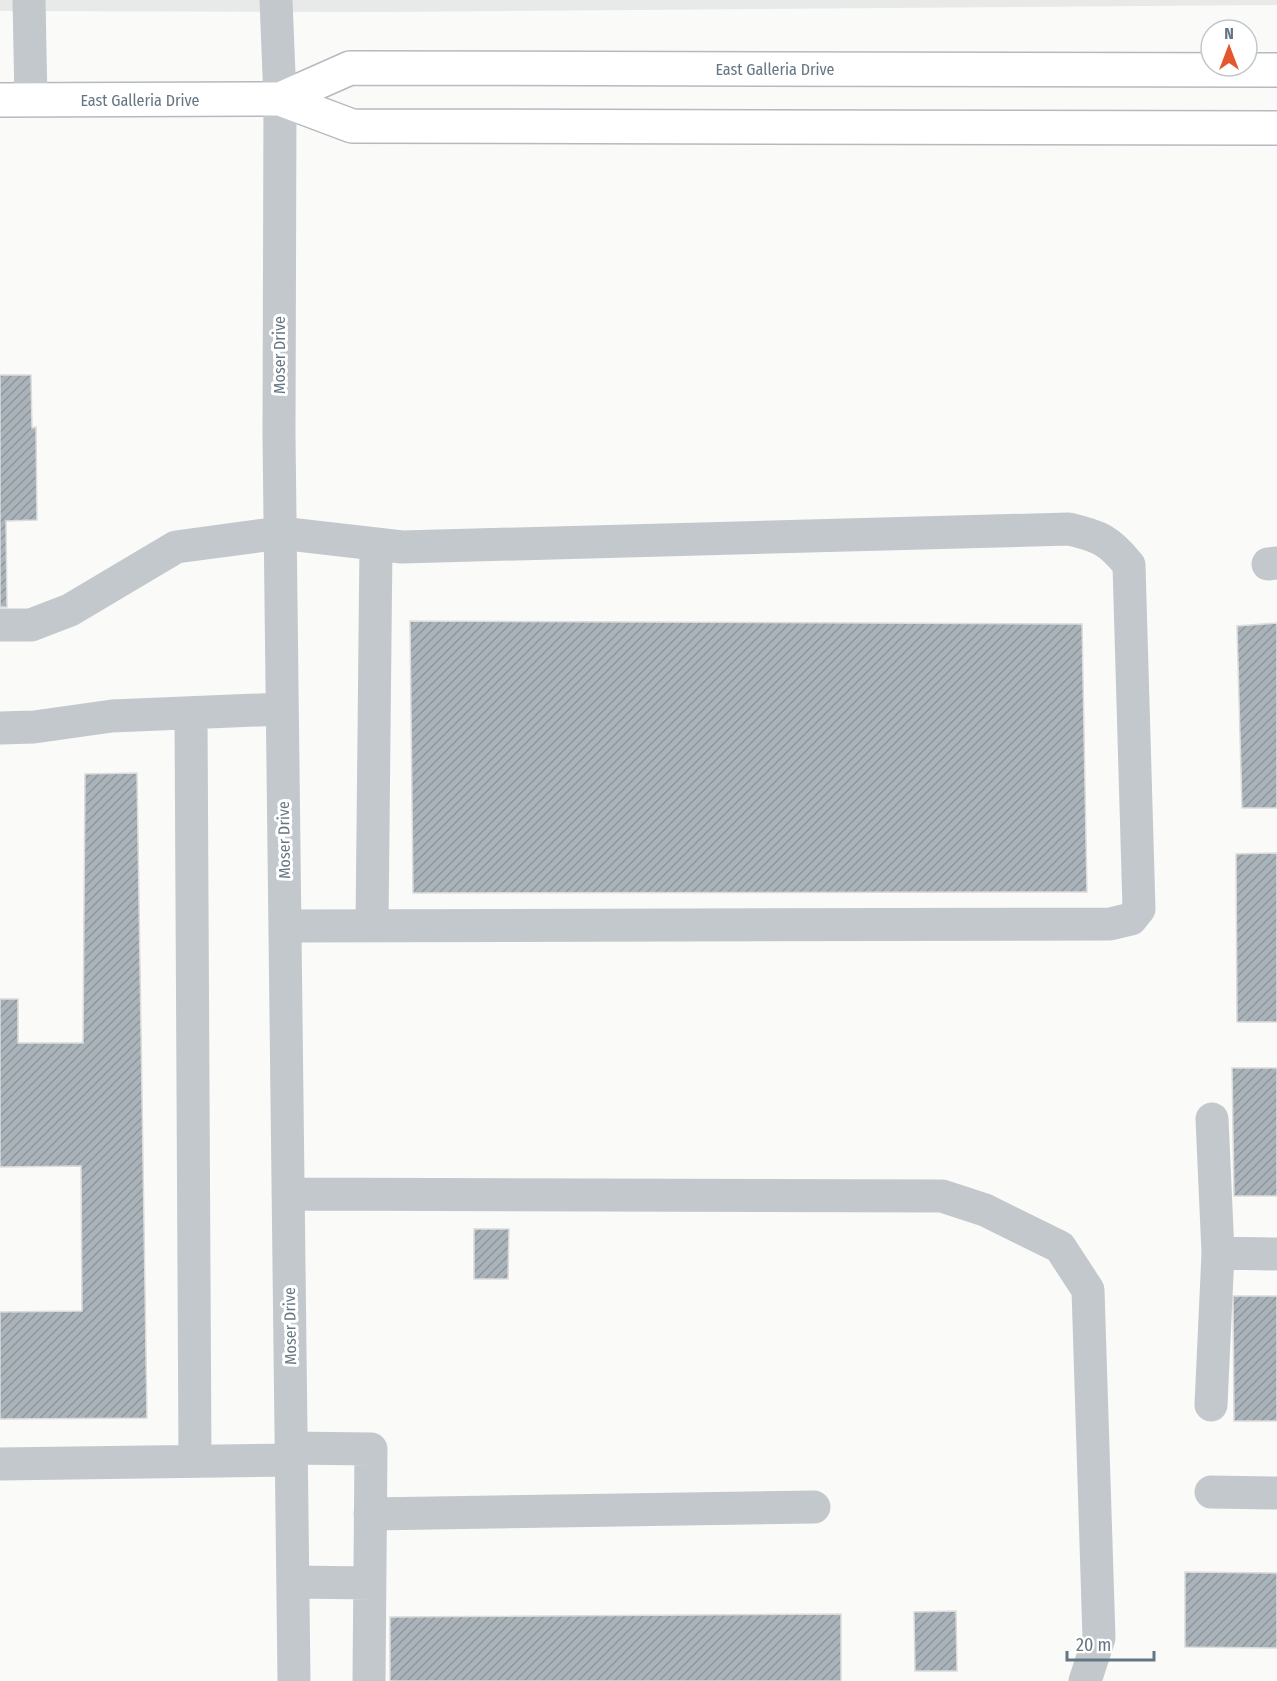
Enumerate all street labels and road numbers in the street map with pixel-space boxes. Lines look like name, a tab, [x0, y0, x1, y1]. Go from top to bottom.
street label: East Galleria Drive	[715, 60, 835, 79]
street label: East Galleria Drive	[80, 91, 200, 110]
street label: Moser Drive	[270, 316, 289, 394]
street label: Moser Drive	[274, 801, 294, 879]
street label: Moser Drive	[280, 1287, 300, 1365]

